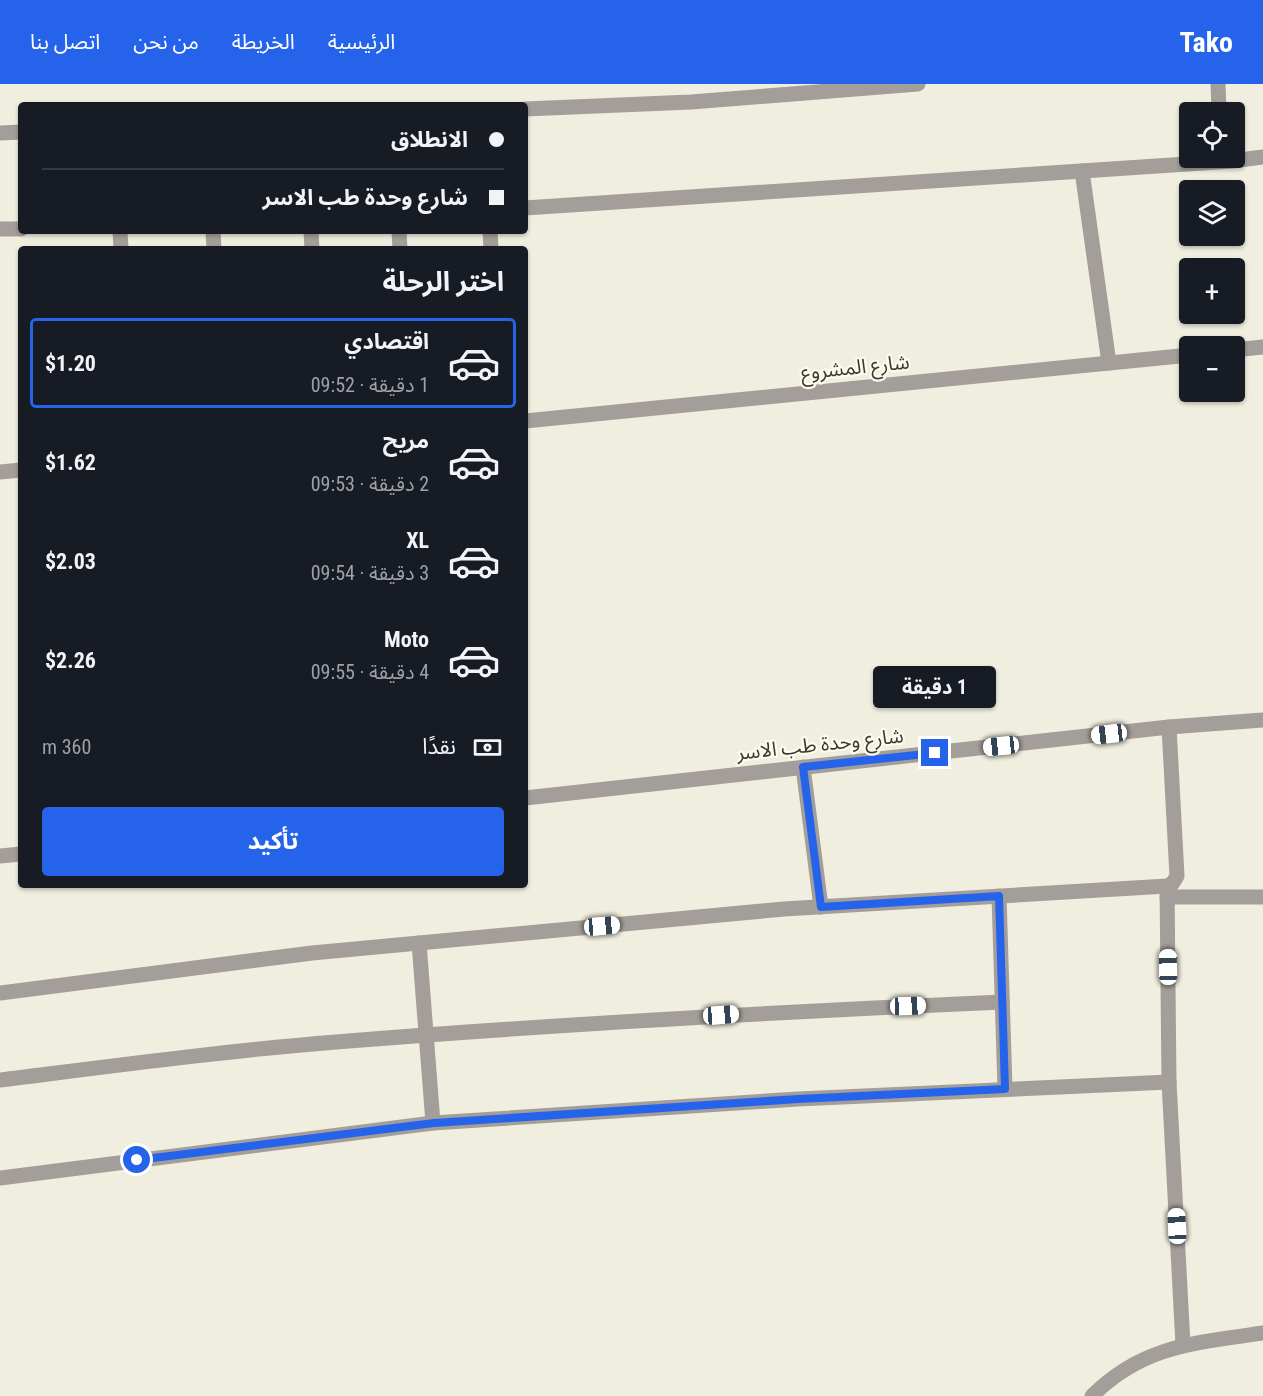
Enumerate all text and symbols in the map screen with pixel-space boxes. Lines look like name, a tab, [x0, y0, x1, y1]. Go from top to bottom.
text: Tako	[1180, 26, 1233, 59]
text: اتصل بنا	[30, 30, 100, 54]
text: من نحن	[133, 30, 199, 54]
text: الخريطة	[232, 30, 295, 54]
text: الرئيسية	[328, 30, 395, 54]
map controls	[1179, 102, 1245, 402]
button: locate	[1179, 102, 1245, 168]
text: الانطلاق	[391, 127, 468, 152]
button: layers	[1179, 180, 1245, 246]
text: شارع وحدة طب الاسر	[262, 185, 468, 210]
button: +	[1179, 258, 1245, 324]
text: اختر الرحلة	[382, 266, 504, 298]
text: اقتصادي	[344, 329, 429, 354]
icon: car	[447, 336, 501, 390]
button: −	[1179, 336, 1245, 402]
street label: شارع المشروع	[799, 349, 911, 388]
text: $1.20	[45, 351, 96, 376]
text: 1 دقيقة · 09:52	[311, 373, 429, 397]
text: مريح	[383, 428, 429, 453]
icon: car	[447, 435, 501, 489]
text: $1.62	[45, 450, 96, 475]
text: 2 دقيقة · 09:53	[311, 472, 429, 496]
text: XL	[406, 528, 429, 553]
icon: car	[447, 534, 501, 588]
text: $2.03	[45, 549, 96, 574]
text: 3 دقيقة · 09:54	[311, 561, 429, 585]
text: Moto	[384, 627, 429, 652]
icon: car	[447, 633, 501, 687]
text: $2.26	[45, 648, 96, 673]
text: 4 دقيقة · 09:55	[311, 660, 429, 684]
callout: 1 دقيقة	[874, 666, 996, 708]
text: 1 دقيقة	[902, 675, 967, 699]
street label: شارع وحدة طب الاسر	[734, 723, 905, 768]
car	[1090, 723, 1128, 745]
icon: cash	[471, 731, 504, 764]
text: نقدًا	[422, 734, 456, 759]
text: 360 m	[42, 735, 91, 759]
car	[982, 735, 1020, 757]
route end	[921, 739, 948, 766]
button: تأكيد	[42, 807, 504, 876]
car	[583, 915, 621, 937]
car	[1159, 949, 1177, 985]
car	[890, 996, 926, 1016]
car	[702, 1005, 740, 1025]
route start	[123, 1146, 150, 1173]
car	[1167, 1208, 1187, 1244]

